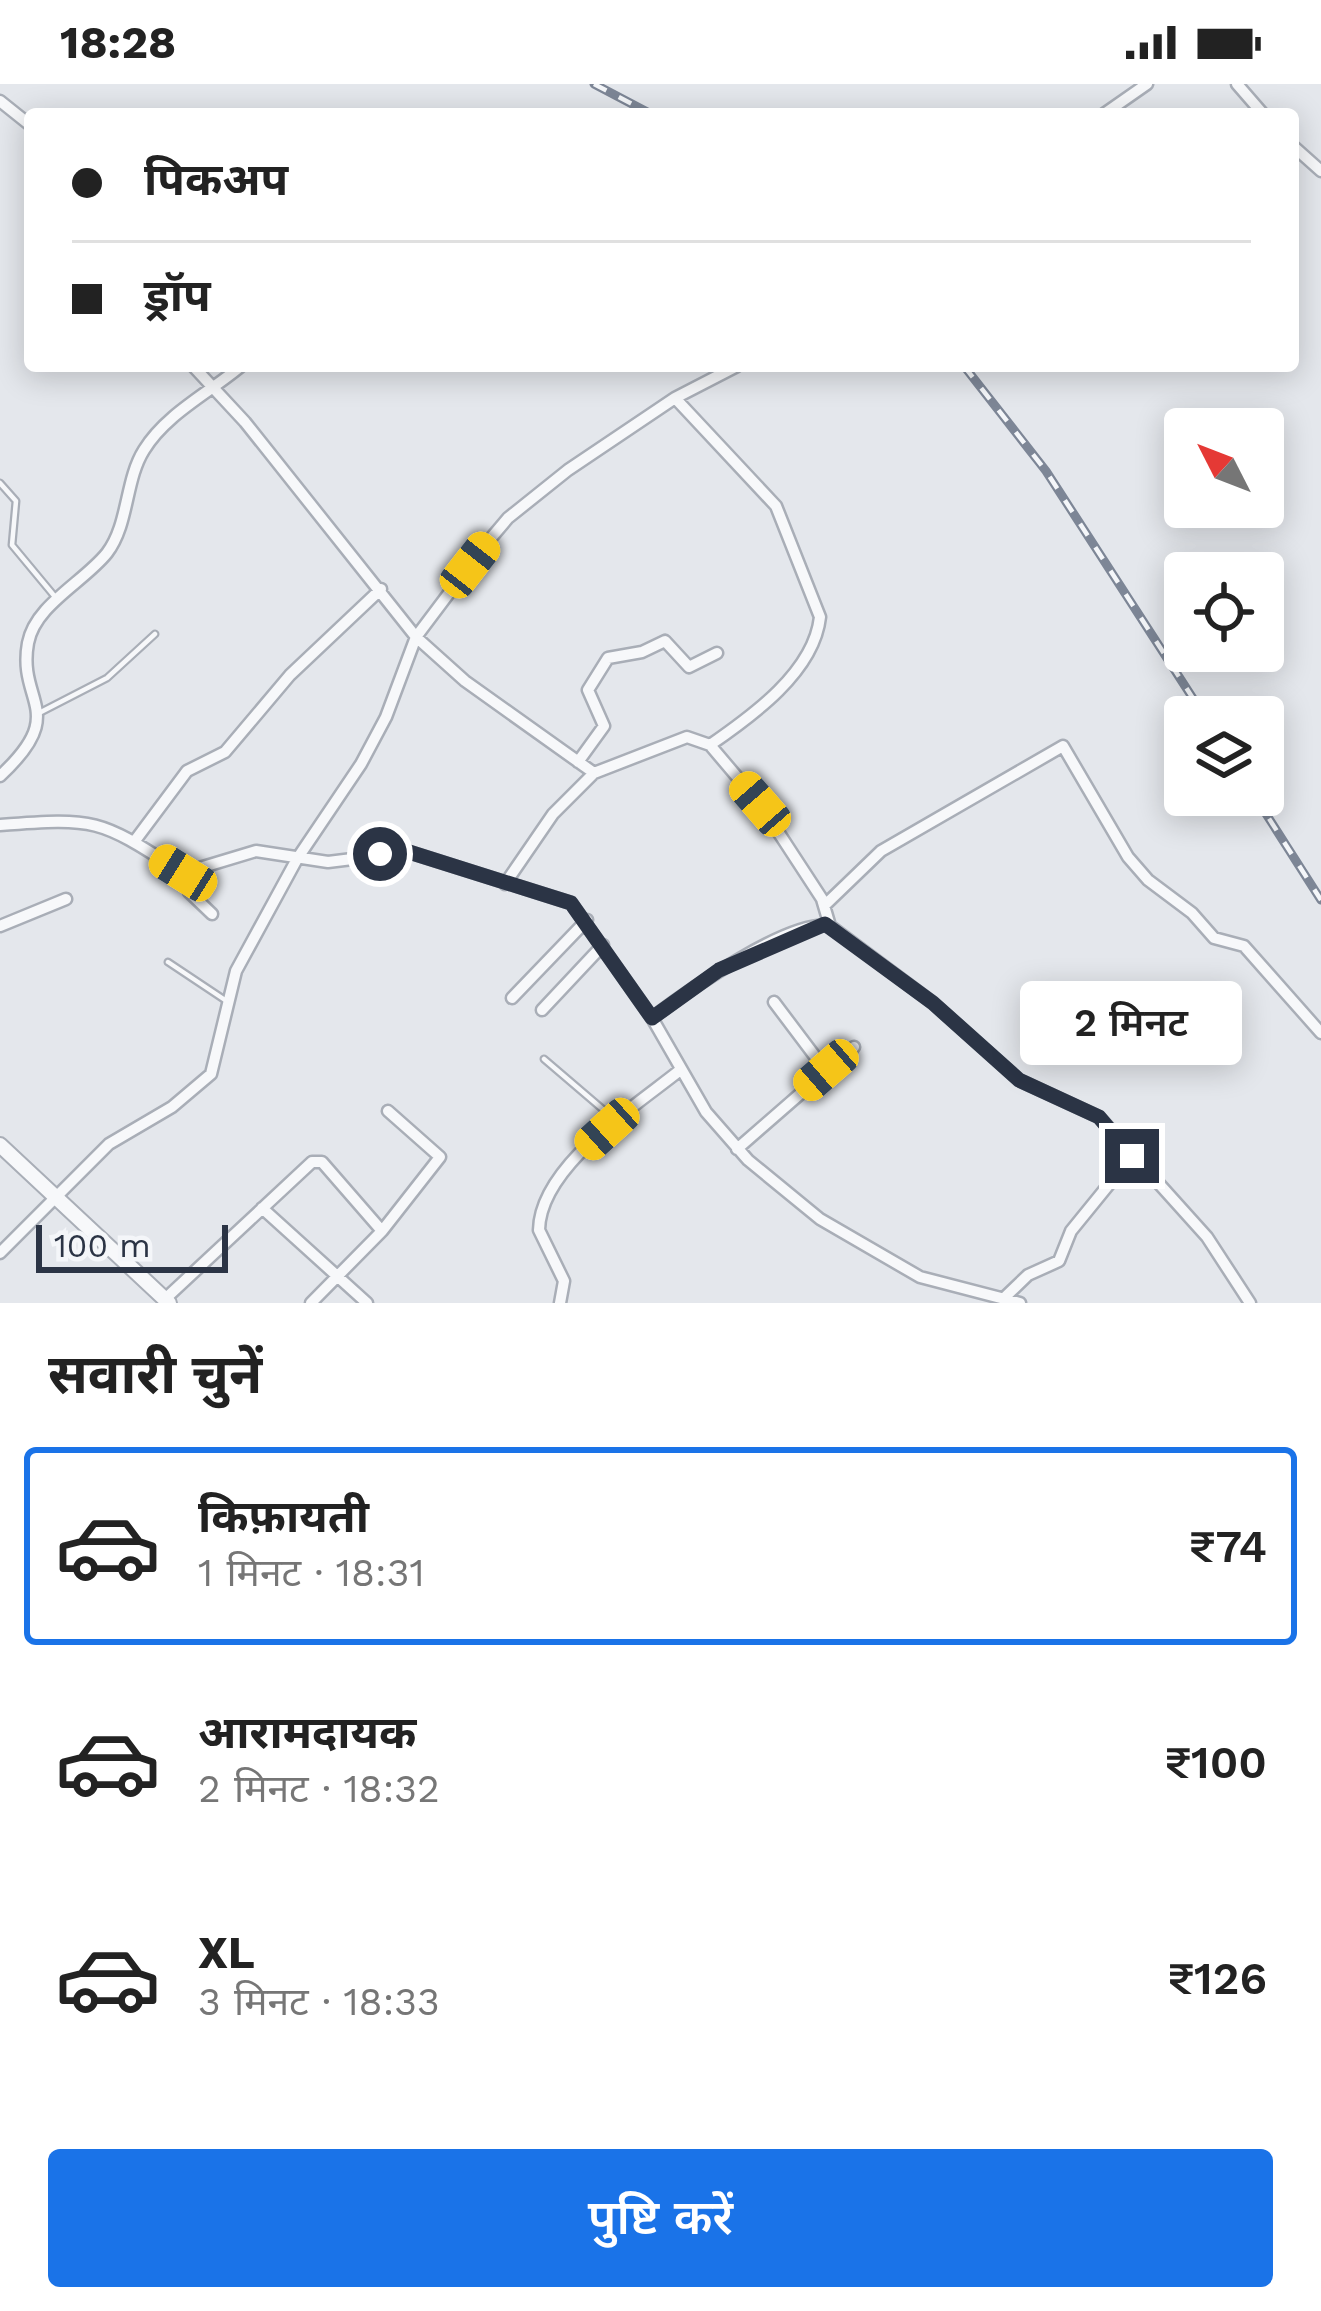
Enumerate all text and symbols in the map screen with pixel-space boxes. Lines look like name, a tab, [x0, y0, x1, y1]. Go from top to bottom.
text: 18:28	[60, 16, 176, 69]
text: पिकअप	[144, 153, 288, 206]
text: ड्रॉप	[144, 269, 211, 322]
north arrow	[1164, 408, 1284, 528]
map controls	[1164, 408, 1284, 816]
car	[434, 526, 506, 604]
button: locate	[1164, 552, 1284, 672]
button: layers	[1164, 696, 1284, 816]
car	[723, 765, 797, 843]
route start	[353, 827, 407, 881]
car	[143, 839, 223, 907]
callout: 2 मिनट	[1021, 982, 1243, 1066]
text: 2 मिनट	[1074, 1000, 1188, 1045]
car	[787, 1033, 865, 1107]
car	[568, 1092, 646, 1166]
route end	[1105, 1129, 1159, 1183]
scale bar	[36, 1219, 228, 1272]
text: 100 m	[54, 1226, 151, 1265]
text: सवारी चुनें	[48, 1343, 262, 1406]
text: किफ़ायती	[198, 1490, 369, 1543]
icon: car	[54, 1492, 162, 1600]
text: ₹74	[1189, 1520, 1267, 1573]
text: 1 मिनट · 18:31	[198, 1550, 425, 1595]
text: आरामदायक	[198, 1706, 416, 1759]
icon: car	[54, 1708, 162, 1816]
text: ₹100	[1165, 1736, 1267, 1789]
text: 2 मिनट · 18:32	[198, 1766, 440, 1811]
icon: car	[54, 1924, 162, 2032]
text: XL	[198, 1926, 255, 1979]
text: ₹126	[1168, 1952, 1267, 2005]
text: 3 मिनट · 18:33	[198, 1979, 440, 2024]
button: पुष्टि करें	[48, 2149, 1273, 2287]

